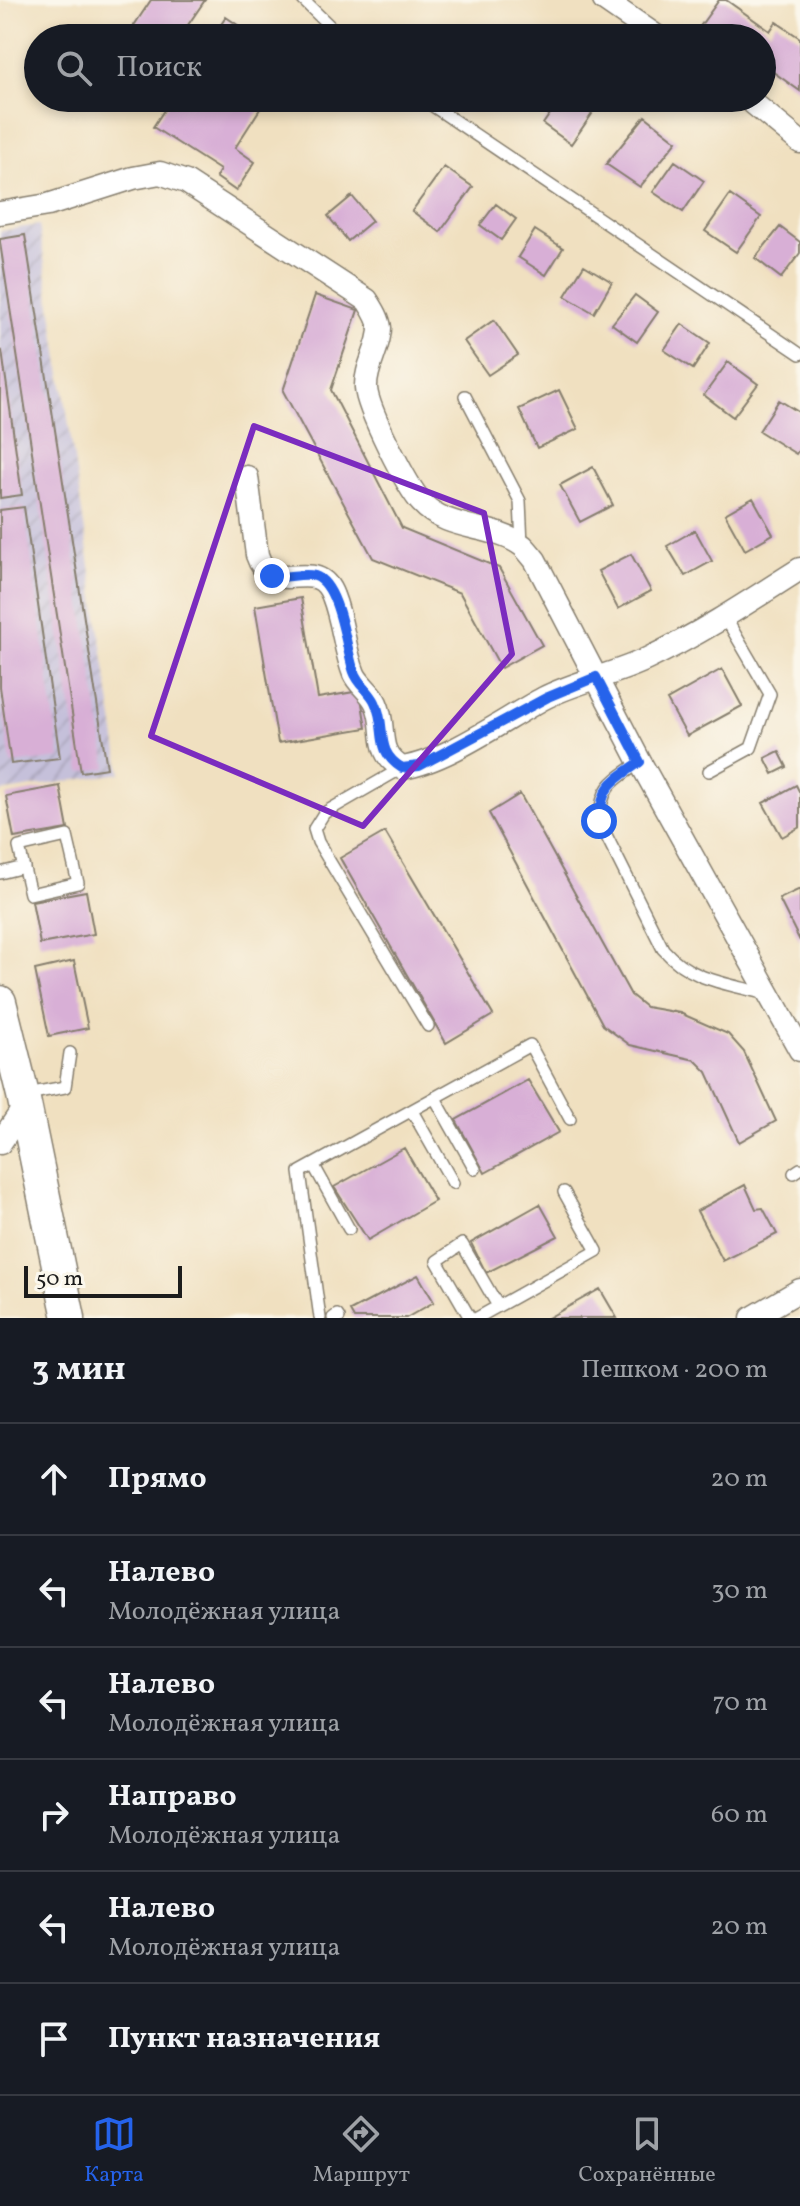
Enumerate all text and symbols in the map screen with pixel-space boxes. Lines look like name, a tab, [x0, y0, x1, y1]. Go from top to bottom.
search box	[24, 24, 776, 112]
icon: search	[52, 46, 96, 90]
text: Поиск	[116, 47, 202, 89]
route end	[254, 558, 290, 594]
route start	[581, 803, 617, 839]
scale bar	[24, 1262, 182, 1298]
text: 50 m	[36, 1264, 83, 1295]
text: 3 мин	[32, 1347, 126, 1394]
text: Пешком · 200 m	[581, 1352, 768, 1388]
icon: ahead	[32, 1457, 76, 1501]
text: Прямо	[108, 1458, 207, 1500]
text: 20 m	[710, 1461, 768, 1497]
text: Налево	[108, 1552, 215, 1594]
icon: left	[32, 1569, 76, 1613]
text: 30 m	[711, 1573, 768, 1609]
text: Молодёжная улица	[108, 1594, 340, 1630]
text: Налево	[108, 1664, 215, 1706]
icon: left	[32, 1681, 76, 1725]
text: 70 m	[713, 1685, 768, 1721]
text: Молодёжная улица	[108, 1706, 340, 1742]
text: Направо	[108, 1776, 237, 1818]
icon: right	[32, 1793, 76, 1837]
text: 60 m	[711, 1797, 768, 1833]
text: Молодёжная улица	[108, 1818, 340, 1854]
text: Налево	[108, 1888, 215, 1930]
icon: left	[32, 1905, 76, 1949]
text: 20 m	[710, 1909, 768, 1945]
text: Молодёжная улица	[108, 1930, 340, 1966]
icon: arrive	[32, 2017, 76, 2061]
text: Пункт назначения	[108, 2018, 380, 2060]
tab: Карта	[84, 2112, 144, 2191]
tab: Маршрут	[313, 2112, 410, 2191]
tab: Сохранённые	[578, 2112, 716, 2191]

